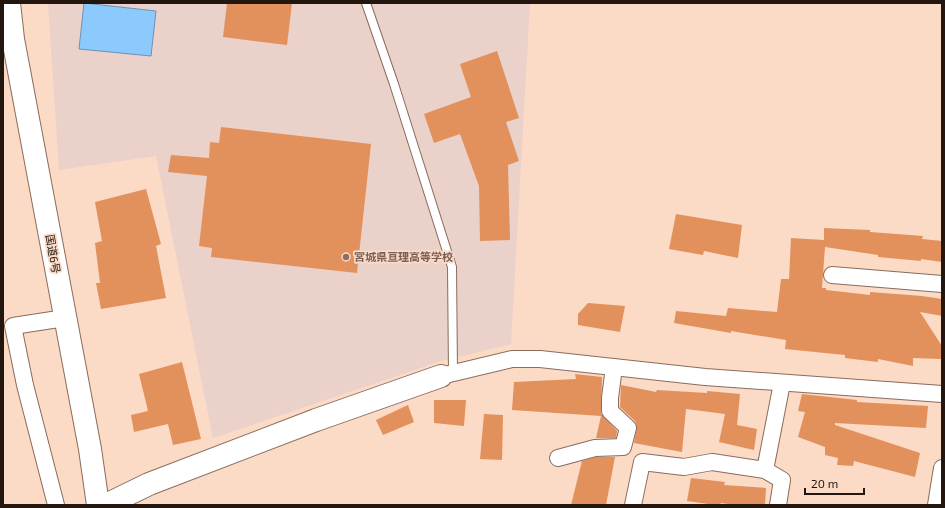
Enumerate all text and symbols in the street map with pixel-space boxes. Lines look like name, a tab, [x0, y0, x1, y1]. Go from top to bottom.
street label: 国道6号	[44, 233, 63, 274]
place label: 宮城県亘理高等学校	[354, 250, 453, 263]
marker: 宮城県亘理高等学校	[341, 252, 351, 262]
scale bar	[805, 470, 864, 496]
text: 20 m	[811, 476, 838, 490]

